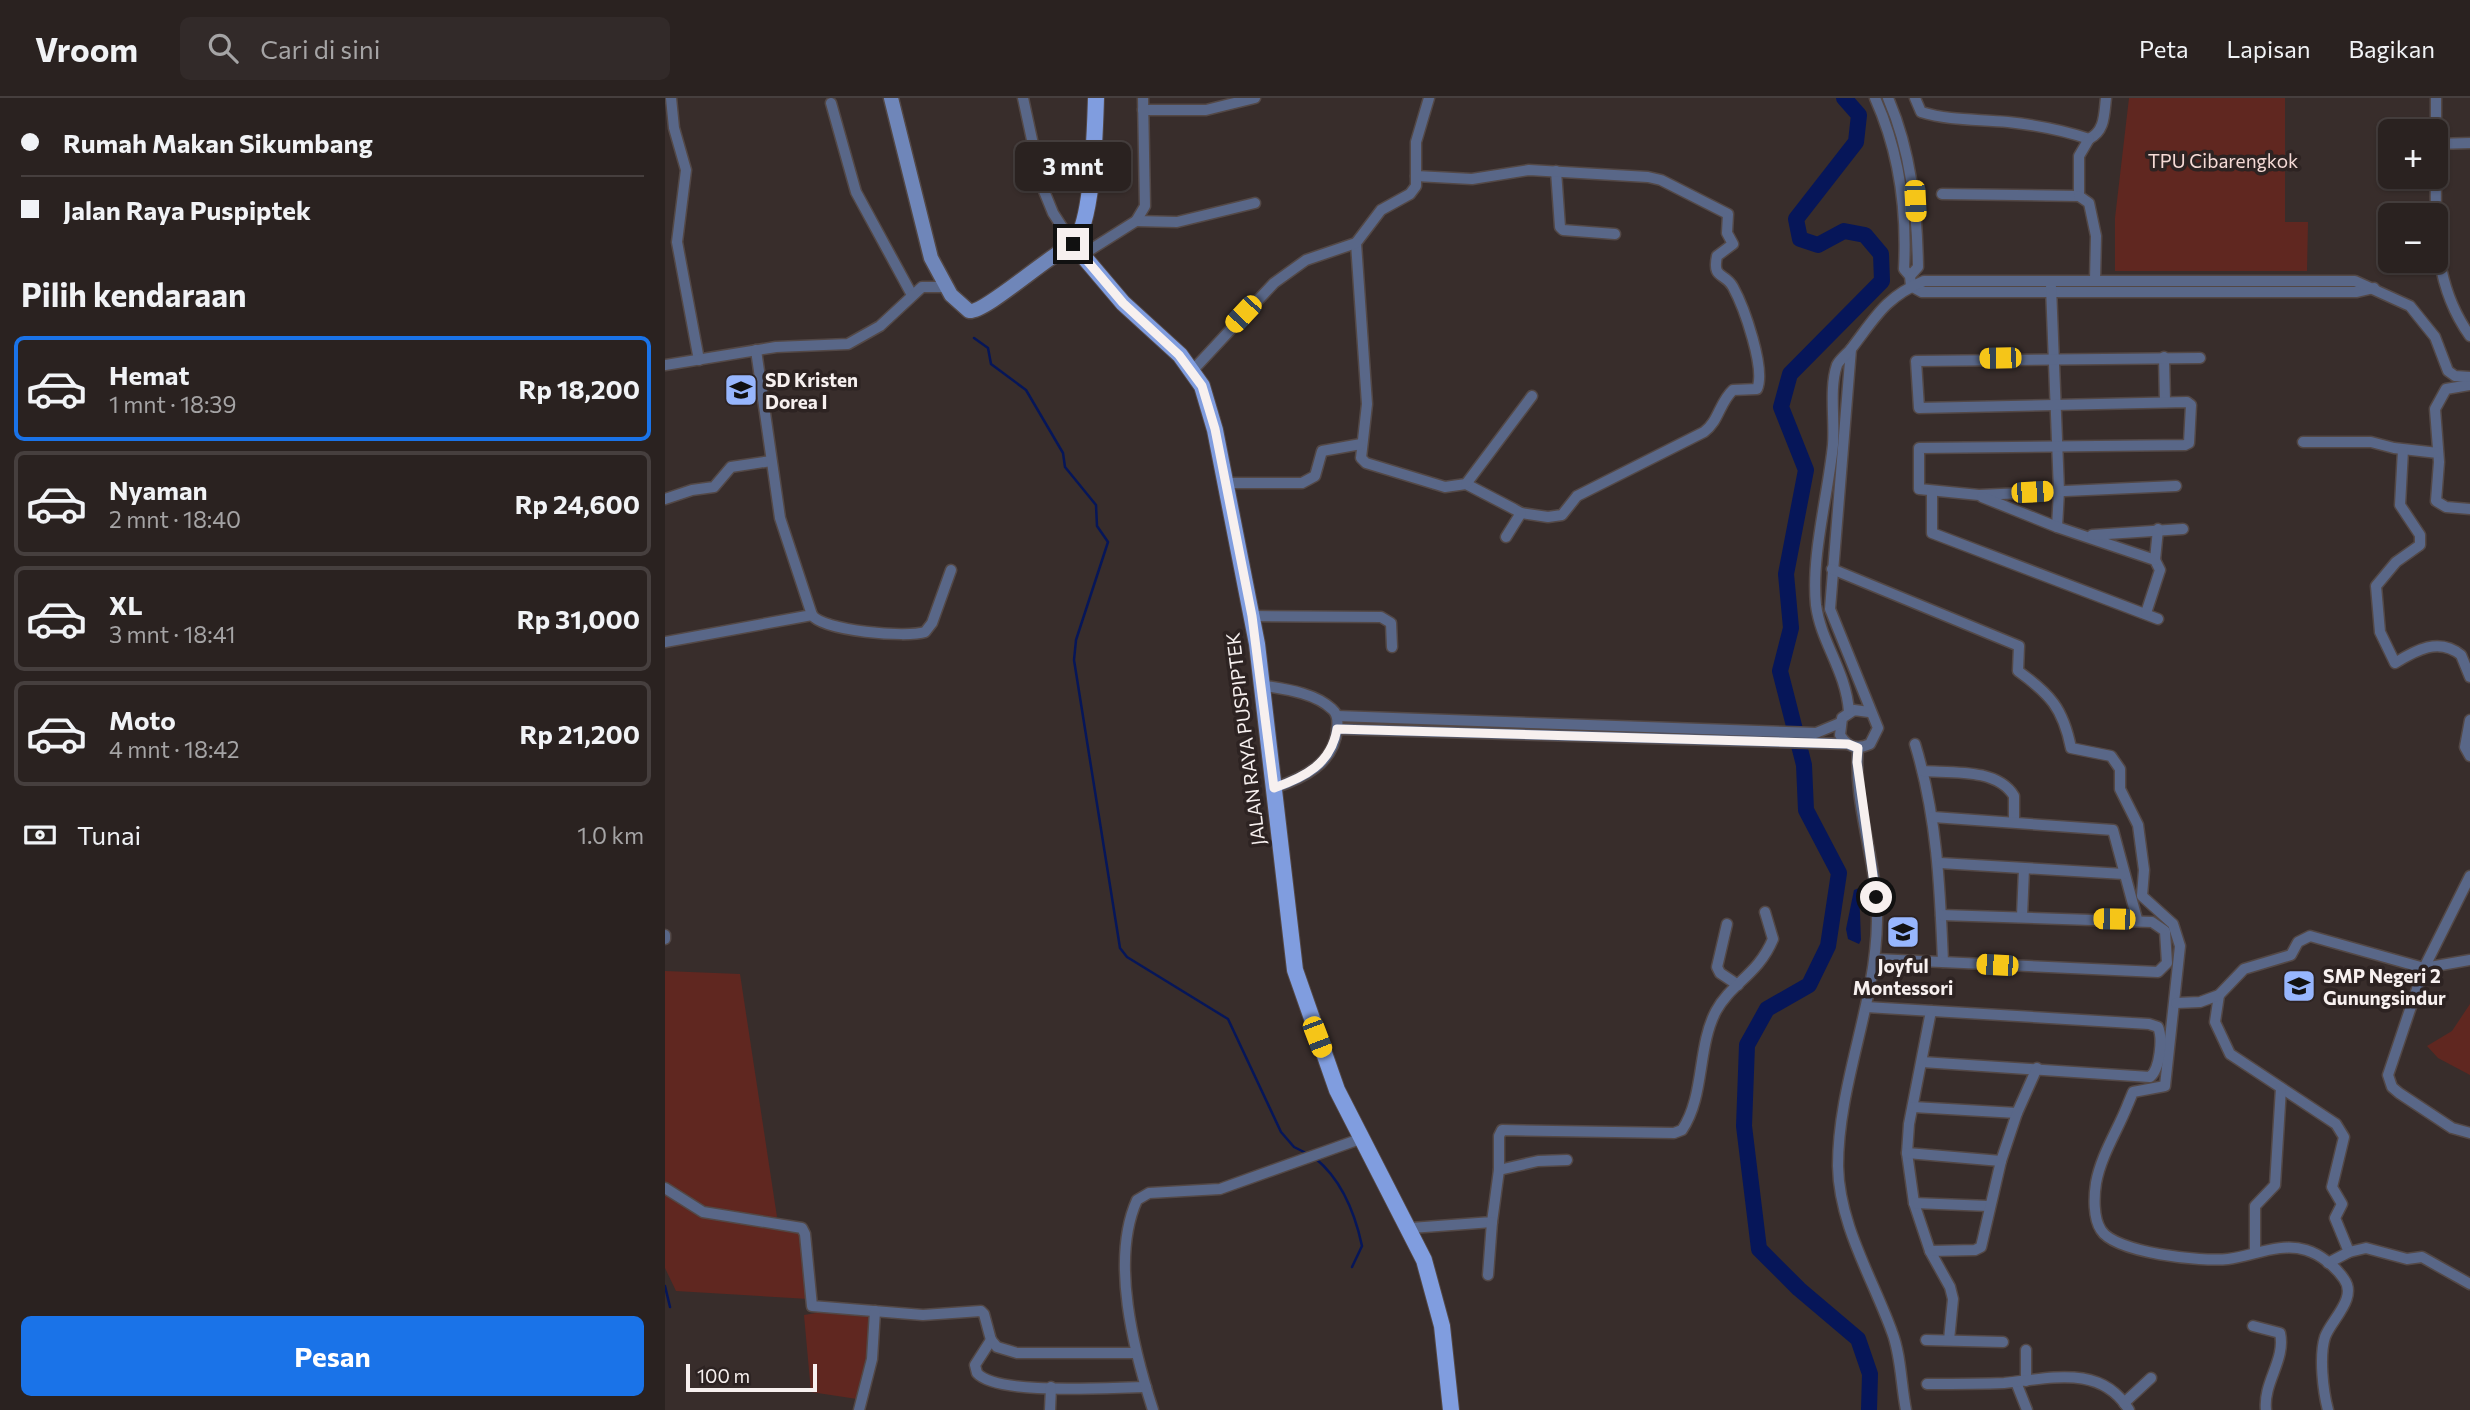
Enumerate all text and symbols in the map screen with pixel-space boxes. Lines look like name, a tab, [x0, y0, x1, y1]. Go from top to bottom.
search box	[180, 17, 670, 80]
text: Vroom	[35, 28, 138, 69]
icon: search	[204, 29, 242, 67]
text: Cari di sini	[260, 33, 380, 64]
text: Peta	[2139, 34, 2189, 63]
text: Lapisan	[2227, 34, 2310, 63]
text: Bagikan	[2348, 34, 2435, 63]
map controls	[2378, 119, 2448, 273]
button: +	[2378, 119, 2448, 189]
text: Rumah Makan Sikumbang	[63, 127, 373, 158]
callout: 3 mnt	[1015, 142, 1131, 192]
park label: TPU Cibarengkok	[2148, 149, 2298, 172]
text: 3 mnt	[1043, 152, 1103, 180]
car	[1904, 179, 1927, 223]
text: Jalan Raya Puspiptek	[63, 194, 311, 225]
button: −	[2378, 203, 2448, 273]
route end	[1057, 228, 1089, 260]
text: Pilih kendaraan	[21, 274, 247, 314]
car	[1221, 291, 1266, 337]
car	[1979, 347, 2022, 369]
icon: car	[25, 357, 88, 420]
text: Hemat	[109, 359, 190, 390]
place label: SD Kristen Dorea I	[765, 368, 858, 413]
school or university icon: SD Kristen Dorea I	[722, 371, 760, 409]
text: Rp 18,200	[518, 373, 640, 404]
text: 1 mnt · 18:39	[109, 390, 236, 418]
icon: car	[25, 472, 88, 535]
text: Nyaman	[109, 474, 208, 505]
car	[2011, 480, 2054, 504]
text: Rp 24,600	[515, 488, 640, 519]
text: 2 mnt · 18:40	[109, 505, 241, 533]
icon: car	[25, 587, 88, 650]
text: XL	[109, 589, 143, 620]
text: Rp 31,000	[517, 603, 640, 634]
text: 3 mnt · 18:41	[109, 620, 236, 648]
street label: JALAN RAYA PUSPIPTEK	[1220, 631, 1269, 847]
icon: car	[25, 702, 88, 765]
text: Moto	[109, 704, 176, 735]
text: Rp 21,200	[519, 718, 640, 749]
text: 4 mnt · 18:42	[109, 735, 240, 763]
icon: cash	[21, 816, 59, 854]
text: Tunai	[77, 819, 141, 850]
text: 1.0 km	[577, 821, 644, 849]
route start	[1860, 881, 1892, 913]
car	[2093, 908, 2136, 930]
school or university icon: Joyful Montessori	[1884, 913, 1922, 951]
car	[1976, 953, 2019, 977]
place label: Joyful Montessori	[1853, 954, 1953, 999]
place label: SMP Negeri 2 Gunungsindur	[2323, 964, 2446, 1009]
school or university icon: SMP Negeri 2 Gunungsindur	[2280, 967, 2318, 1005]
car	[1300, 1014, 1335, 1060]
button: Pesan	[21, 1316, 644, 1396]
scale bar	[686, 1361, 817, 1393]
text: 100 m	[697, 1364, 750, 1387]

